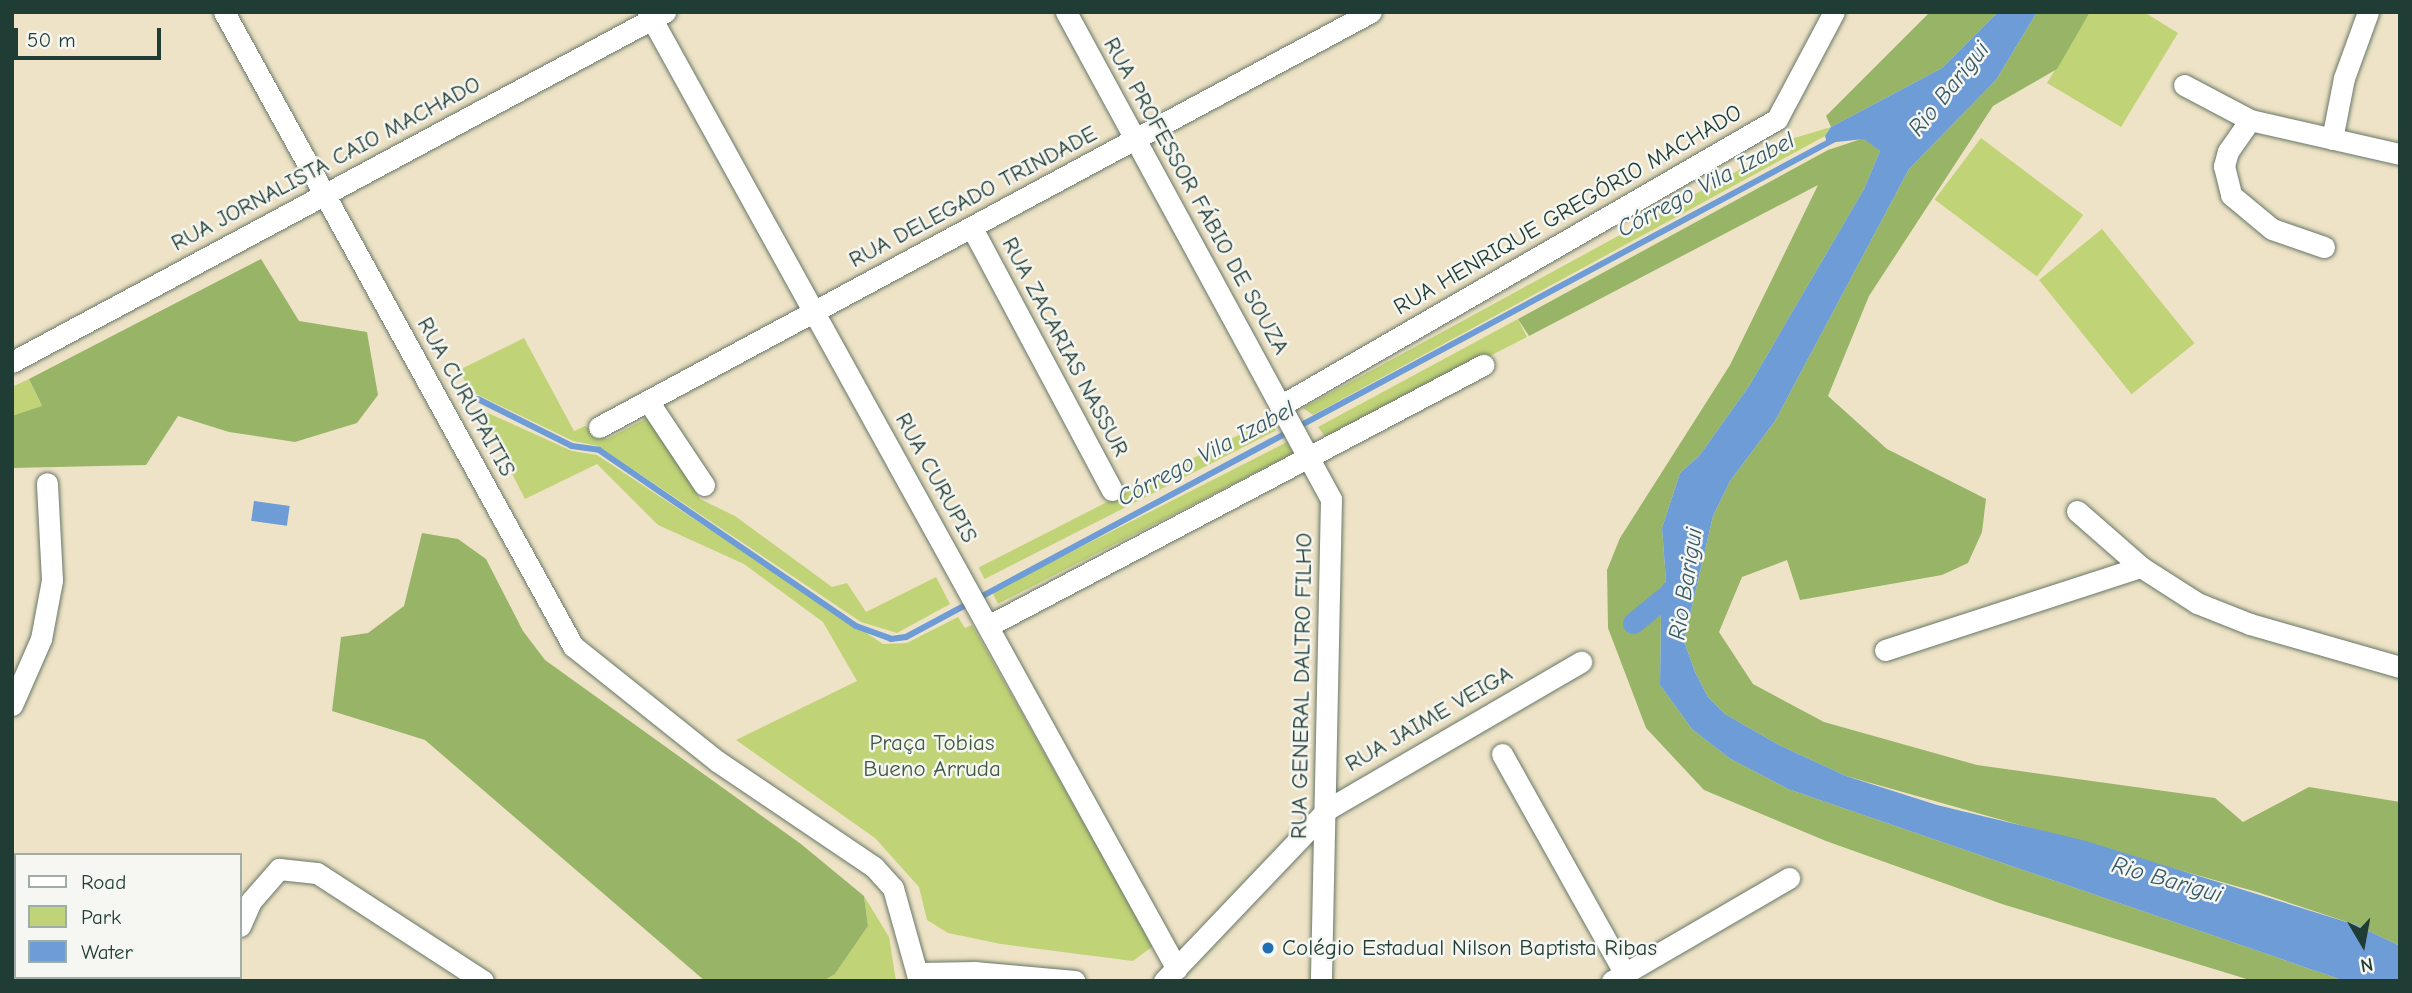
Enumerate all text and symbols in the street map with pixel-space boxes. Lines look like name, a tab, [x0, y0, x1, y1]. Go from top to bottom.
scale bar	[18, 14, 164, 58]
text: 50 m	[27, 28, 76, 52]
street label: RUA PROFESSOR FÁBIO DE SOUZA	[1097, 33, 1295, 359]
water label: Rio Barigui	[1902, 36, 1996, 142]
street label: RUA JORNALISTA CAIO MACHADO	[167, 71, 485, 257]
street label: RUA HENRIQUE GREGÓRIO MACHADO	[1389, 99, 1747, 321]
street label: RUA DELEGADO TRINDADE	[844, 120, 1102, 274]
water label: Córrego Vila Izabel	[1612, 126, 1800, 244]
street label: RUA ZACARIAS NASSUR	[995, 233, 1135, 461]
street label: RUA CURUPAITIS	[411, 312, 521, 482]
water label: Córrego Vila Izabel	[1112, 395, 1300, 513]
street label: RUA CURUPIS	[889, 408, 983, 548]
water label: Rio Barigui	[1663, 526, 1709, 642]
street label: RUA GENERAL DALTRO FILHO	[1286, 533, 1318, 839]
street label: RUA JAIME VEIGA	[1341, 660, 1517, 778]
park label: Praça Tobias Bueno Arruda	[863, 729, 1001, 783]
water label: Rio Barigui	[2109, 851, 2225, 909]
legend	[14, 853, 242, 979]
text: Road	[81, 870, 126, 894]
text: Park	[81, 905, 121, 929]
north arrow	[2328, 909, 2398, 979]
place label: Colégio Estadual Nilson Baptista Ribas	[1282, 934, 1657, 962]
text: Water	[81, 940, 133, 964]
marker: Colégio Estadual Nilson Baptista Ribas	[1260, 940, 1276, 956]
text: N	[2359, 953, 2375, 977]

